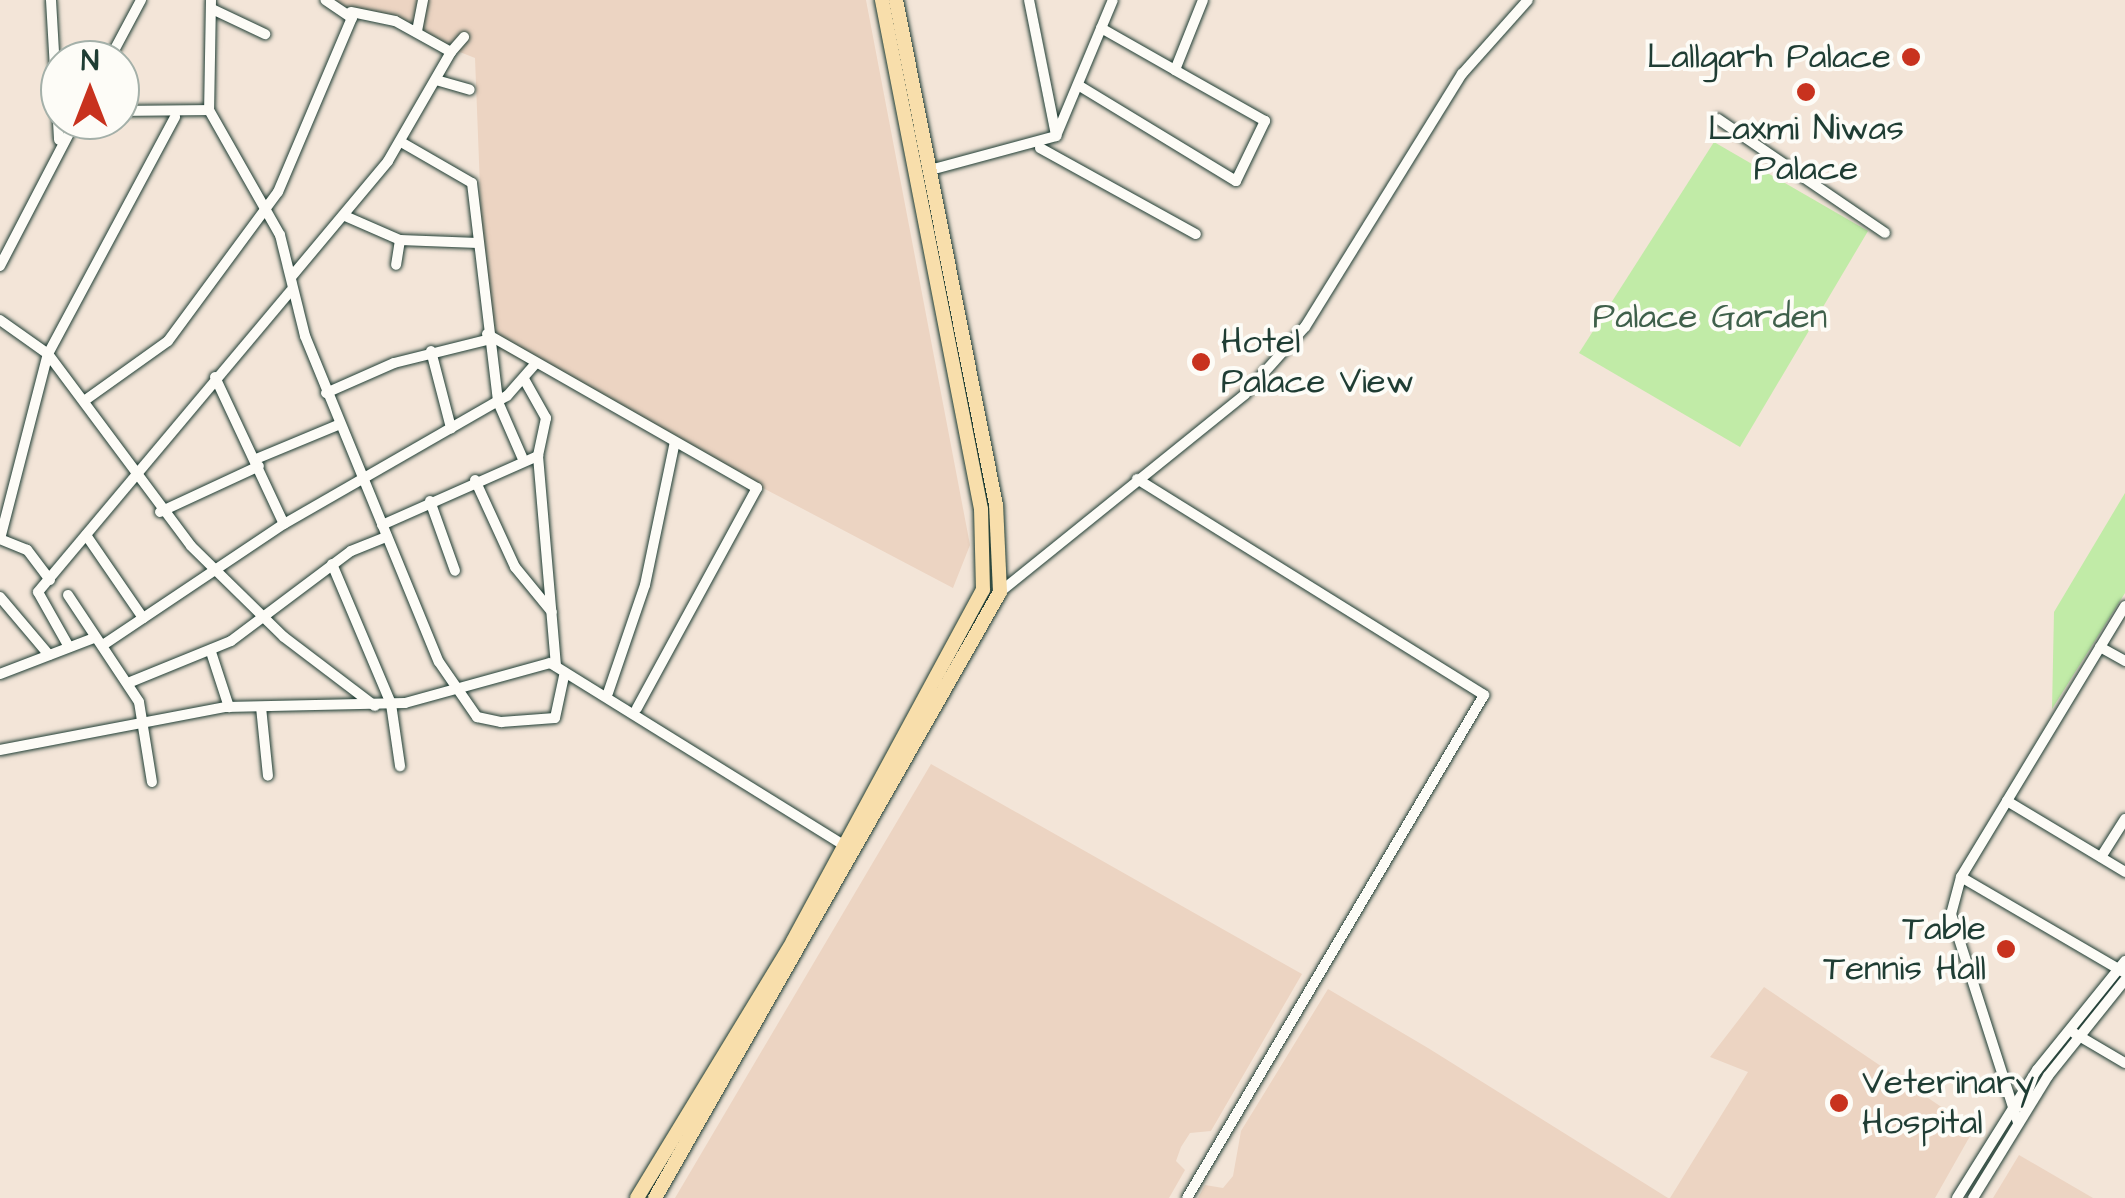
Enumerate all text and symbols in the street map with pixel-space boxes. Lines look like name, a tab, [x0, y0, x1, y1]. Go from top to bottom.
place label: Lallgarh Palace	[1647, 36, 1891, 78]
north arrow	[40, 40, 140, 140]
text: N	[81, 42, 99, 81]
marker: Lallgarh Palace	[1900, 46, 1922, 68]
marker: Laxmi Niwas Palace	[1795, 81, 1817, 103]
place label: Laxmi Niwas Palace	[1708, 108, 1904, 190]
park label: Palace Garden	[1593, 296, 1827, 338]
place label: Hotel Palace View	[1221, 321, 1414, 403]
marker: Hotel Palace View	[1190, 351, 1212, 373]
place label: Table Tennis Hall	[1823, 908, 1986, 990]
marker: Table Tennis Hall	[1995, 938, 2017, 960]
place label: Veterinary Hospital	[1862, 1062, 2034, 1144]
marker: Veterinary Hospital	[1826, 1090, 1852, 1116]

